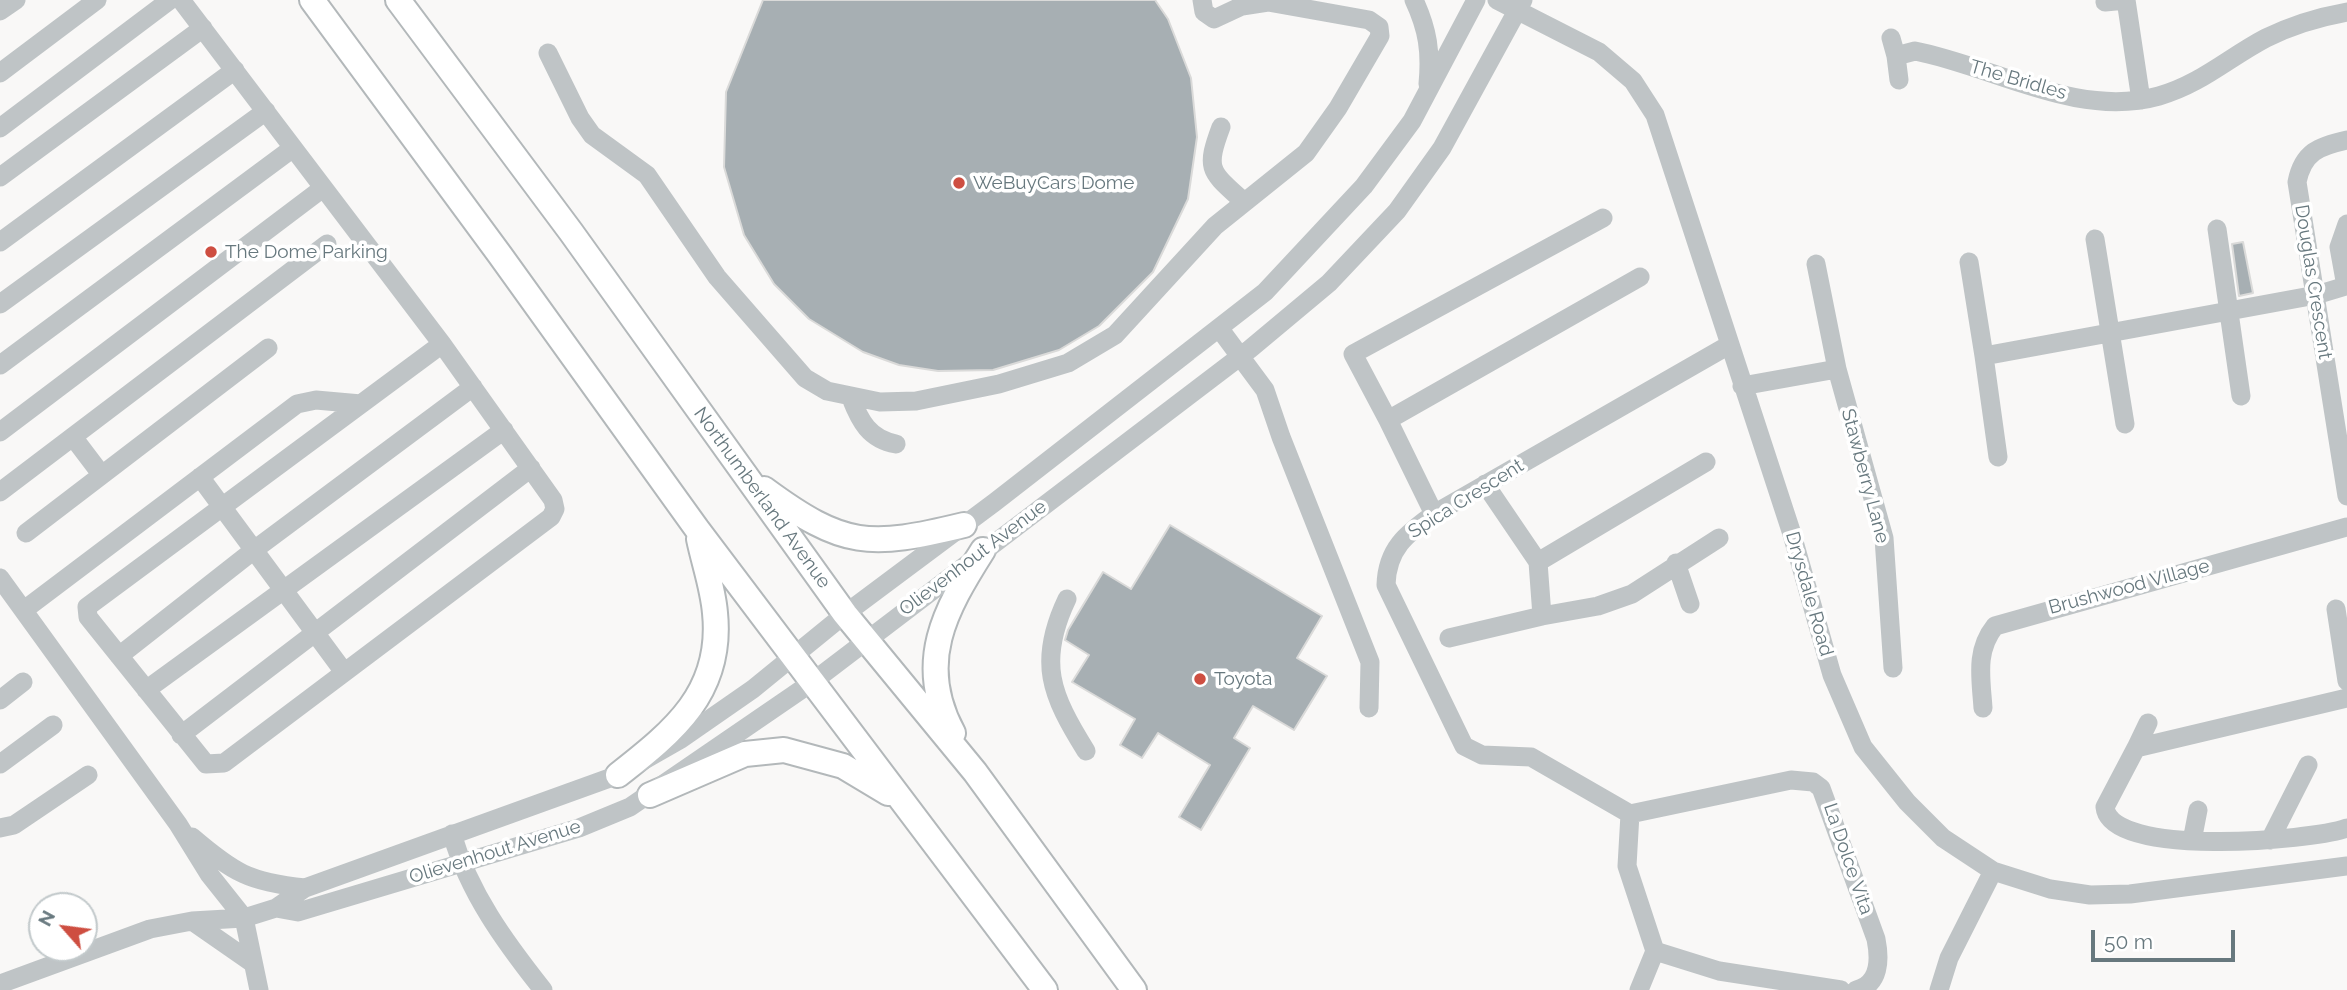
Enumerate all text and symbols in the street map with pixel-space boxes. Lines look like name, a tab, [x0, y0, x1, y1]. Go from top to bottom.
street label: The Bridles	[1967, 55, 2069, 105]
place label: WeBuyCars Dome	[973, 172, 1134, 194]
marker: WeBuyCars Dome	[951, 175, 967, 191]
street label: Douglas Crescent	[2290, 203, 2336, 361]
place label: The Dome Parking	[225, 241, 388, 263]
marker: The Dome Parking	[203, 244, 219, 260]
street label: Northumberland Avenue	[689, 403, 835, 593]
street label: Stawberry Lane	[1836, 406, 1894, 546]
street label: Spica Crescent	[1404, 454, 1528, 544]
street label: Olievenhout Avenue	[895, 495, 1051, 621]
street label: Drysdale Road	[1780, 529, 1838, 659]
street label: Brushwood Village	[2046, 555, 2212, 619]
place label: Toyota	[1214, 668, 1272, 690]
marker: Toyota	[1192, 671, 1208, 687]
street label: La Dolce Vita	[1818, 800, 1878, 918]
street label: Olievenhout Avenue	[407, 815, 583, 889]
north arrow	[28, 892, 98, 962]
text: N	[33, 907, 59, 930]
scale bar	[2095, 916, 2238, 960]
text: 50 m	[2104, 929, 2153, 954]

